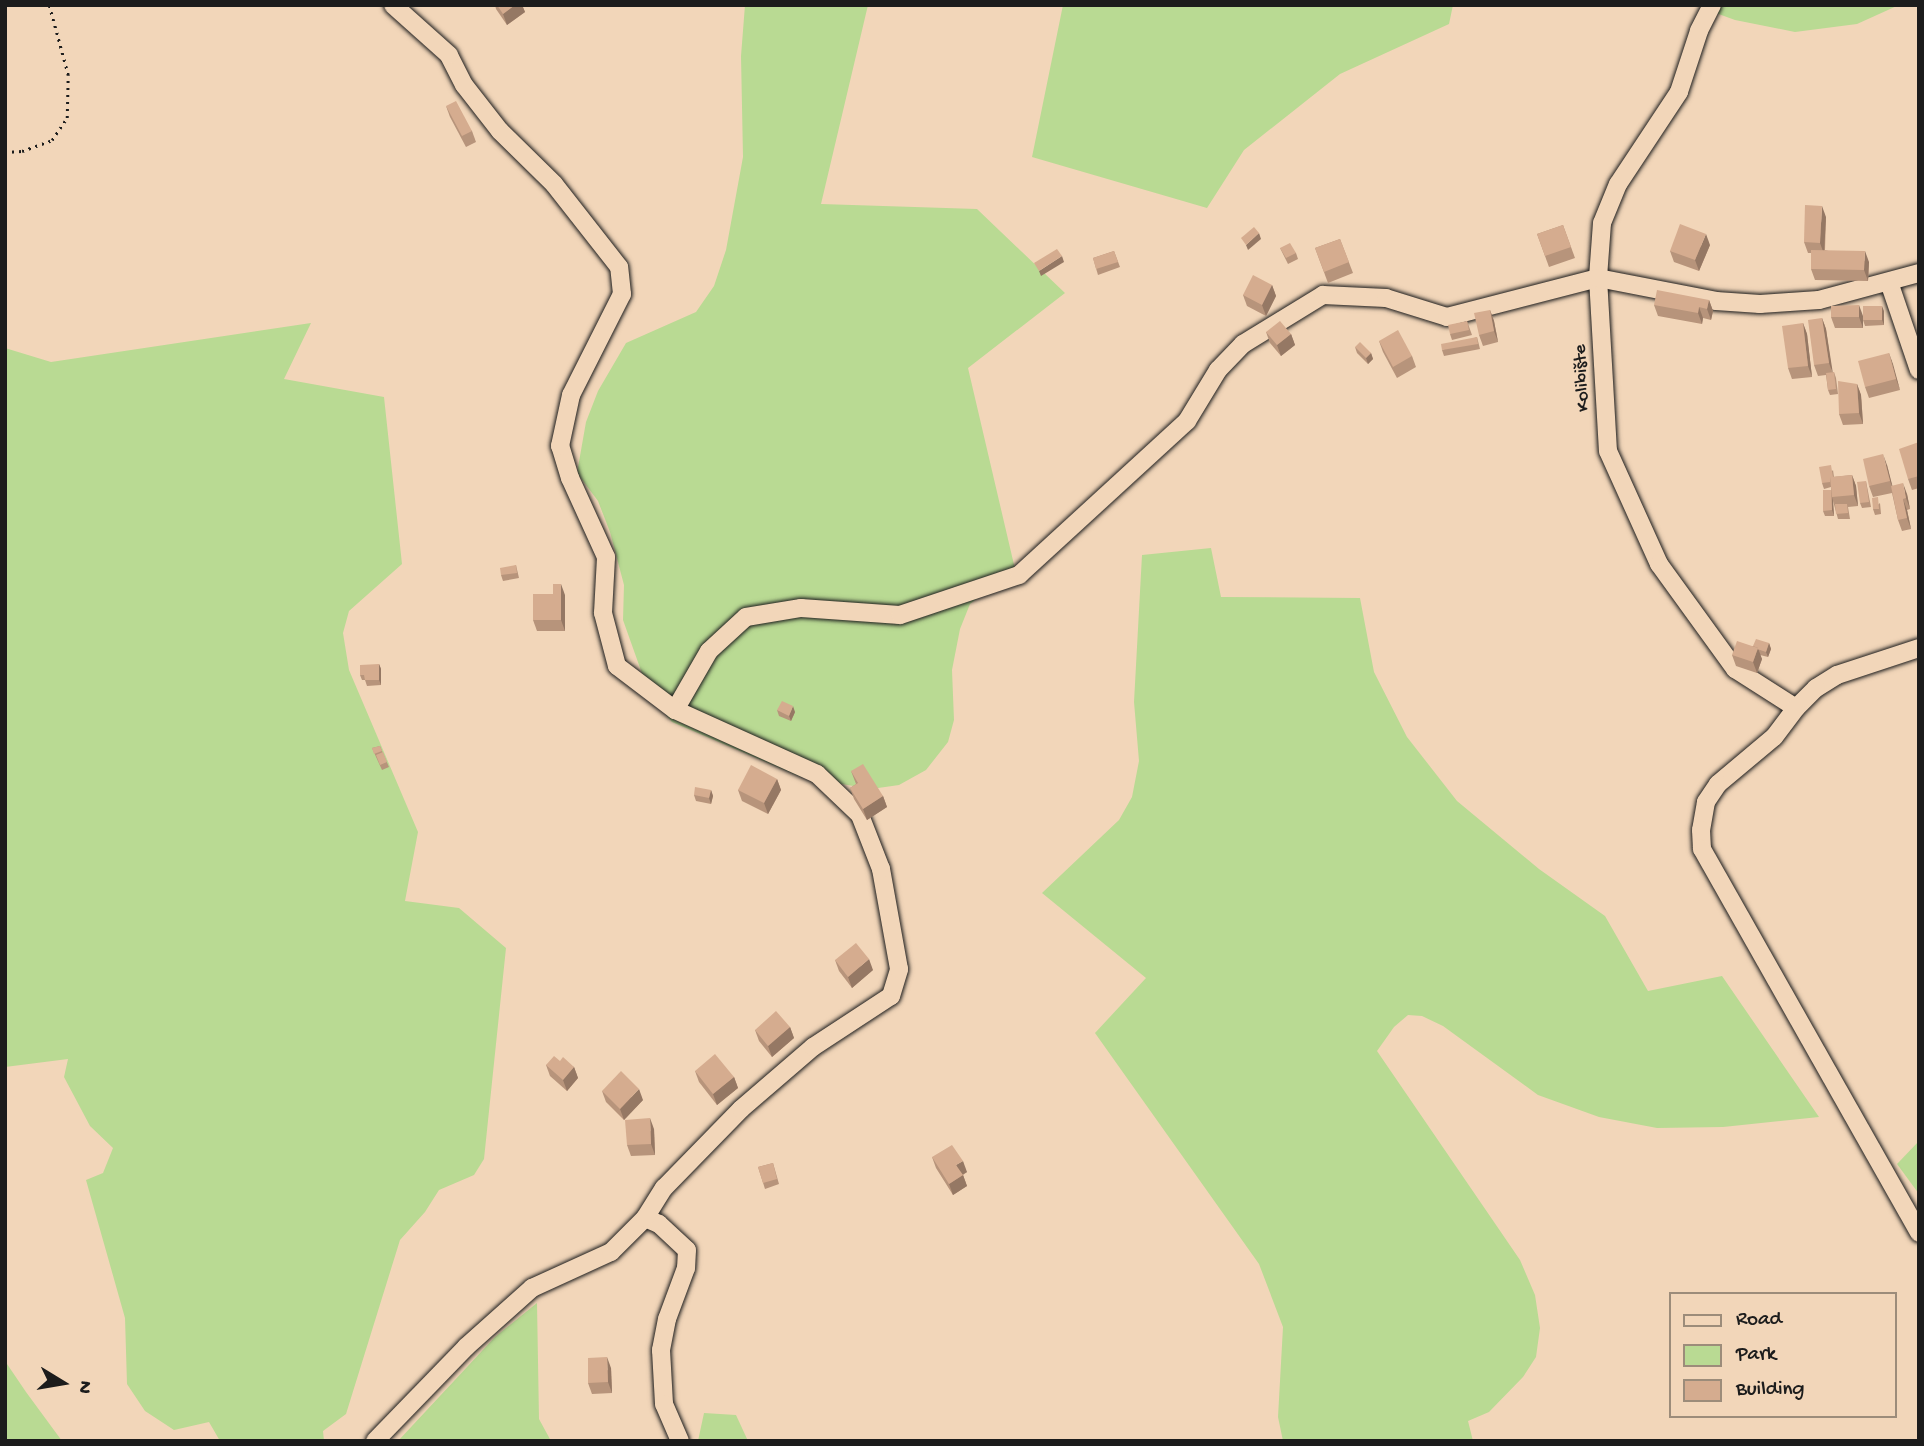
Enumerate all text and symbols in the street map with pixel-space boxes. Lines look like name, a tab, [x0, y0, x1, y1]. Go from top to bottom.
street label: Kolibište	[1570, 344, 1596, 412]
legend	[1668, 1292, 1896, 1418]
text: Road	[1736, 1308, 1782, 1333]
text: Park	[1736, 1343, 1776, 1368]
north arrow	[28, 1348, 98, 1418]
text: Building	[1736, 1378, 1805, 1403]
text: N	[72, 1379, 97, 1395]

